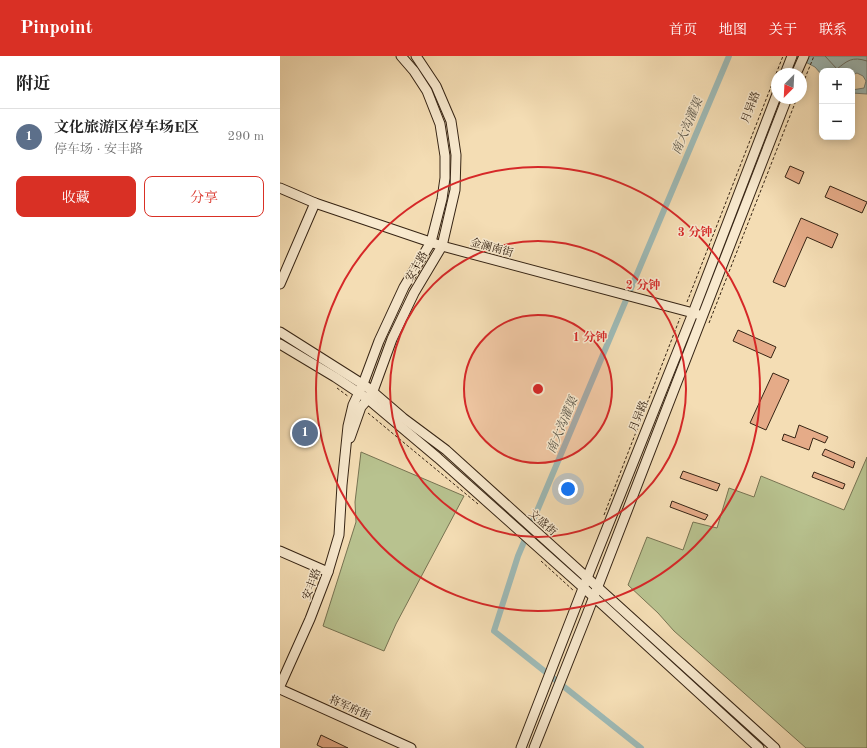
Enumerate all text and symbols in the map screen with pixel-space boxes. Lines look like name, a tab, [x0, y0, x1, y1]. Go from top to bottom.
text: Pinpoint	[20, 19, 93, 38]
text: 首页	[669, 23, 697, 37]
text: 地图	[719, 23, 747, 37]
text: 关于	[769, 23, 797, 37]
text: 联系	[819, 23, 847, 37]
north arrow	[771, 68, 807, 104]
map controls	[819, 68, 855, 140]
button: +	[819, 68, 855, 104]
text: 附近	[16, 76, 50, 93]
street label: 月异路	[738, 89, 762, 125]
water label: 南大沟灌渠	[669, 94, 706, 156]
button: −	[819, 104, 855, 140]
text: 文化旅游区停车场E区	[54, 121, 199, 136]
text: 1	[25, 130, 33, 143]
text: 290 m	[227, 130, 264, 143]
text: 停车场 · 安丰路	[54, 143, 143, 156]
button: 收藏	[16, 176, 136, 217]
button: 分享	[144, 176, 264, 217]
text: 3 分钟	[678, 225, 712, 239]
street label: 金澜南街	[469, 236, 515, 259]
street label: 安丰路	[403, 249, 430, 284]
text: 2 分钟	[626, 278, 660, 292]
text: 1 分钟	[573, 330, 607, 344]
centre of rings	[531, 382, 545, 396]
water label: 南大沟灌渠	[544, 393, 581, 455]
street label: 月异路	[626, 398, 651, 434]
pin: 1	[292, 418, 318, 448]
your location	[558, 479, 578, 499]
street label: 文盛街	[526, 507, 559, 538]
street label: 安丰路	[300, 566, 323, 602]
street label: 将军府街	[327, 693, 373, 722]

